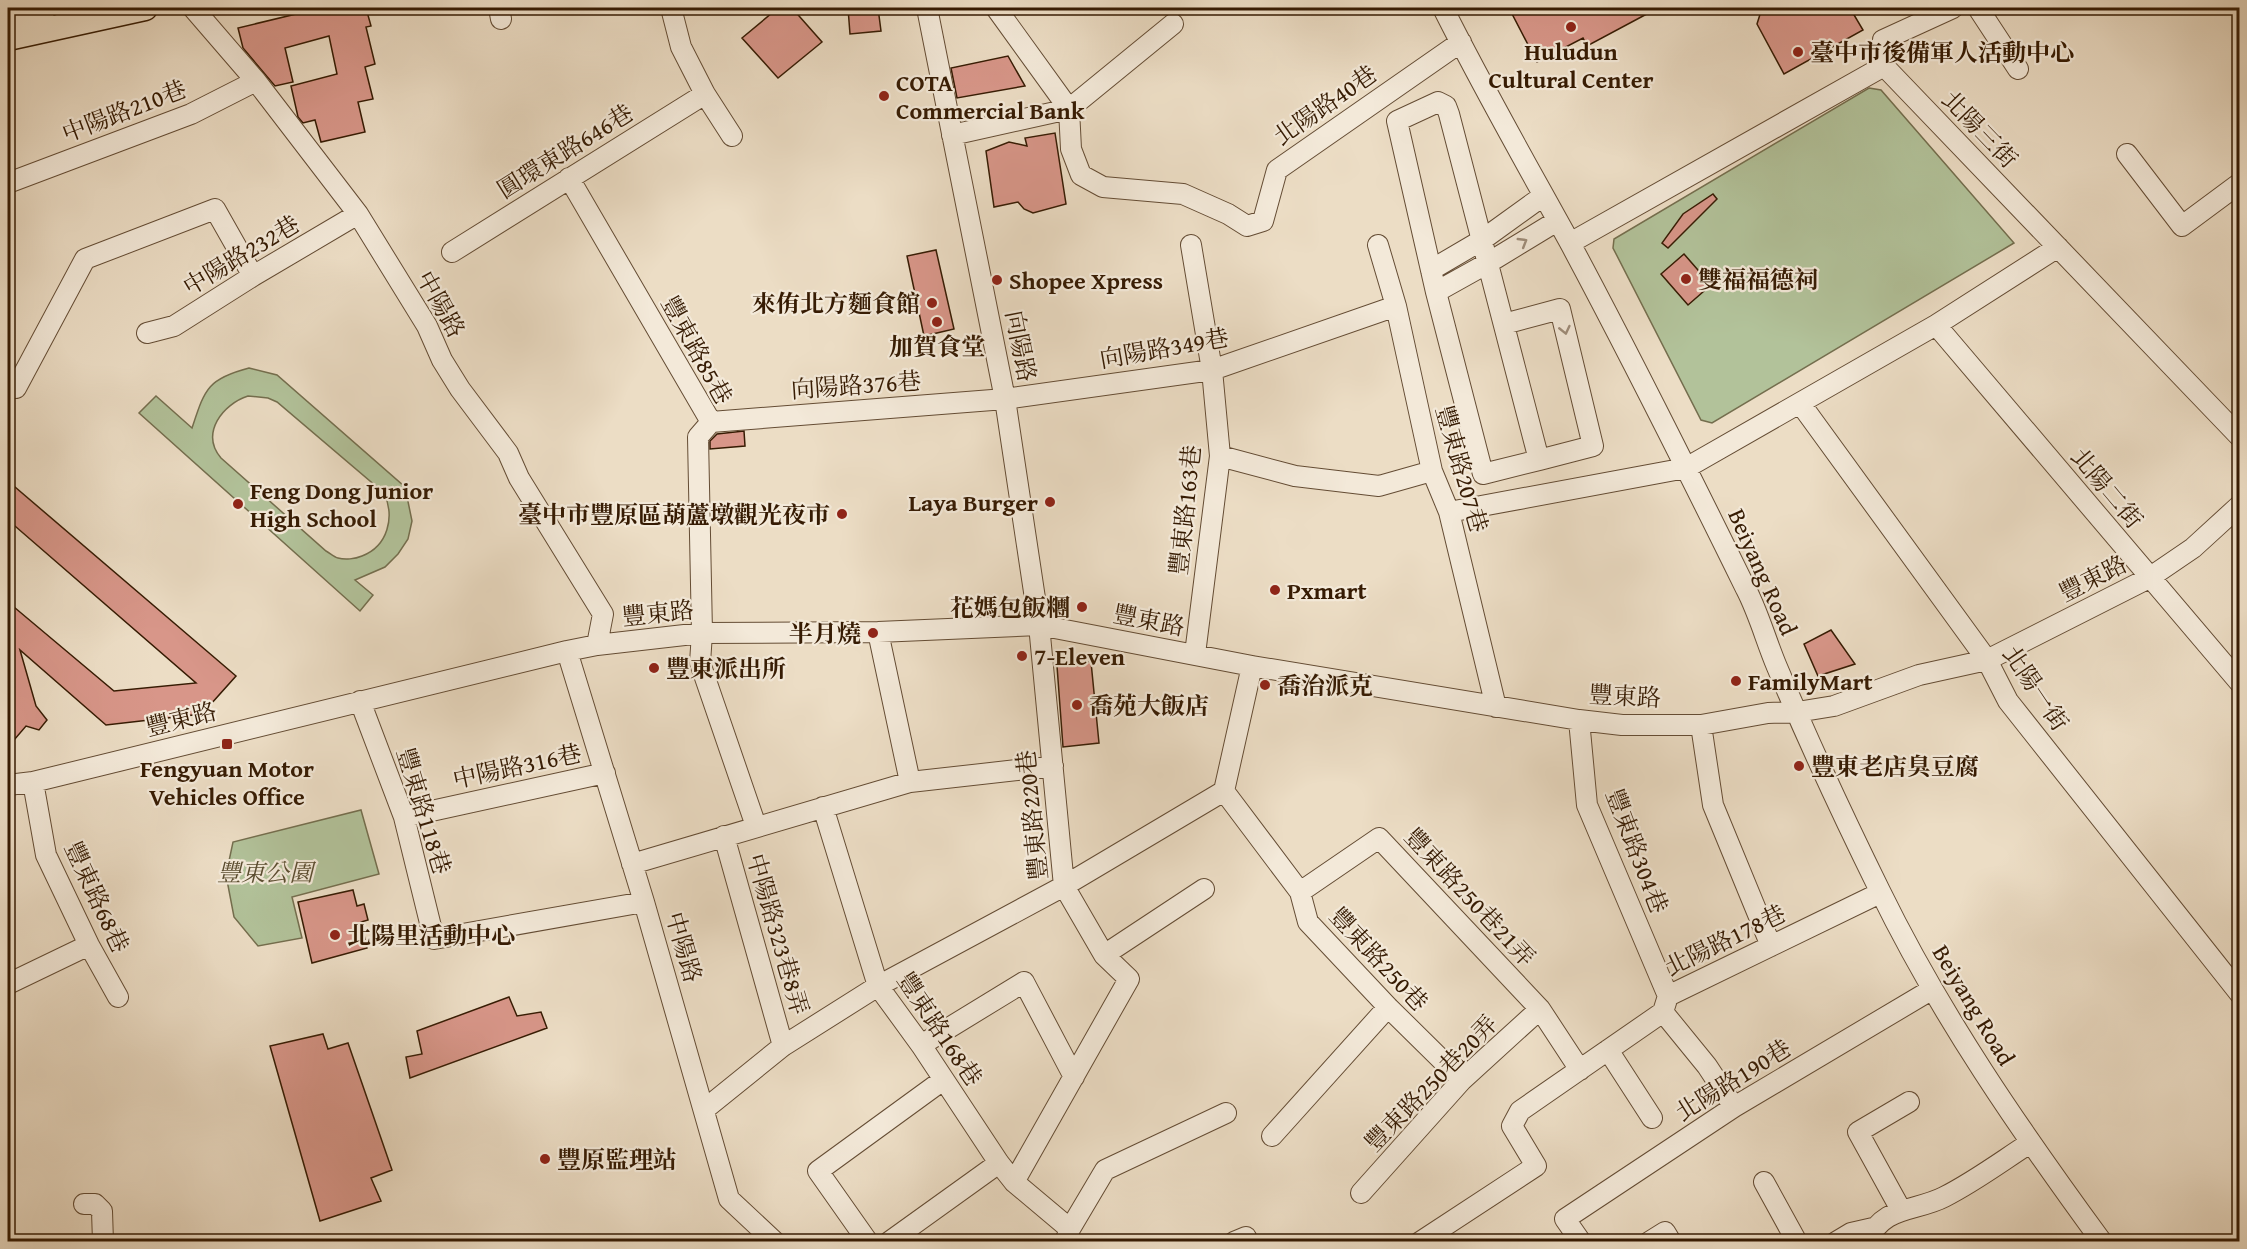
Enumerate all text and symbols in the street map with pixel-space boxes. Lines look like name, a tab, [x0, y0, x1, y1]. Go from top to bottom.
marker: Huludun Cultural Center	[1564, 20, 1578, 34]
place label: Huludun Cultural Center	[1489, 34, 1653, 97]
place label: 臺中市後備軍人活動中心	[1810, 35, 2074, 70]
marker: 臺中市後備軍人活動中心	[1791, 45, 1805, 59]
street label: 北陽路40巷	[1266, 57, 1384, 153]
place label: COTA Commercial Bank	[896, 65, 1085, 128]
street label: 中陽路210巷	[57, 71, 191, 151]
street label: 北陽三街	[1934, 82, 2026, 176]
marker: COTA Commercial Bank	[877, 89, 891, 103]
street label: 圓環東路646巷	[490, 95, 640, 207]
street label: 中陽路232巷	[176, 206, 306, 304]
one-way arrow	[1517, 237, 1527, 249]
place label: 雙福福德祠	[1698, 262, 1818, 297]
place label: Shopee Xpress	[1009, 263, 1163, 298]
street label: 中陽路	[408, 264, 474, 344]
marker: 雙福福德祠	[1679, 272, 1693, 286]
marker: Shopee Xpress	[990, 273, 1004, 287]
place label: 來侑北方麵食館	[752, 286, 920, 321]
street label: 豐東路85巷	[653, 289, 741, 411]
marker: 來侑北方麵食館	[925, 296, 939, 310]
street label: 向陽路	[997, 307, 1045, 385]
marker: 加賀食堂	[930, 315, 944, 329]
street label: 向陽路349巷	[1097, 319, 1231, 377]
one-way arrow	[1558, 325, 1571, 335]
place label: 加賀食堂	[889, 329, 985, 364]
street label: 向陽路376巷	[790, 363, 922, 407]
street label: 豐東路207巷	[1427, 401, 1497, 537]
street label: 北陽二街	[2063, 440, 2151, 536]
street label: 豐東路163巷	[1161, 443, 1209, 577]
place label: Feng Dong Junior High School	[250, 473, 433, 536]
place label: Laya Burger	[909, 485, 1038, 520]
marker: Laya Burger	[1043, 495, 1057, 509]
marker: Feng Dong Junior High School	[231, 497, 245, 511]
place label: 臺中市豐原區葫蘆墩觀光夜市	[518, 497, 830, 532]
street label: Beiyang Road	[1719, 503, 1807, 641]
marker: 臺中市豐原區葫蘆墩觀光夜市	[835, 507, 849, 521]
street label: 豐東路	[2053, 546, 2133, 610]
place label: Pxmart	[1287, 573, 1367, 608]
marker: Pxmart	[1268, 583, 1282, 597]
place label: 花媽包飯糰	[950, 590, 1070, 625]
street label: 豐東路	[620, 592, 696, 634]
street label: 豐東路	[1110, 596, 1188, 644]
marker: 花媽包飯糰	[1075, 600, 1089, 614]
place label: 半月燒	[789, 616, 861, 651]
marker: 半月燒	[866, 626, 880, 640]
street label: 北陽一街	[1995, 638, 2077, 738]
place label: 7-Eleven	[1034, 639, 1125, 674]
marker: 7-Eleven	[1015, 649, 1029, 663]
place label: 豐東派出所	[666, 651, 786, 686]
marker: 豐東派出所	[647, 661, 661, 675]
place label: FamilyMart	[1748, 664, 1873, 699]
place label: 喬治派克	[1277, 668, 1373, 703]
marker: FamilyMart	[1729, 674, 1743, 688]
street label: 豐東路	[1588, 677, 1662, 715]
marker: 喬治派克	[1258, 678, 1272, 692]
place label: 喬苑大飯店	[1089, 688, 1209, 723]
street label: 豐東路	[142, 693, 220, 745]
marker: 喬苑大飯店	[1070, 698, 1084, 712]
street label: 中陽路316巷	[449, 735, 585, 797]
marker: Fengyuan Motor Vehicles Office	[220, 737, 234, 751]
street label: 豐東路118巷	[388, 743, 460, 879]
street label: 豐東路220巷	[1008, 748, 1056, 882]
place label: 豐東老店臭豆腐	[1811, 749, 1979, 784]
place label: Fengyuan Motor Vehicles Office	[140, 751, 314, 814]
marker: 豐東老店臭豆腐	[1792, 759, 1806, 773]
street label: 豐東路304巷	[1597, 784, 1677, 918]
street label: 豐東路250巷21弄	[1397, 820, 1543, 974]
street label: 豐東路68巷	[56, 836, 138, 958]
street label: 中陽路323巷8弄	[738, 849, 818, 1019]
park label: 豐東公園	[217, 855, 317, 890]
street label: 北陽路178巷	[1659, 896, 1791, 984]
street label: 豐東路250巷	[1322, 899, 1436, 1019]
street label: 中陽路	[657, 908, 711, 986]
place label: 北陽里活動中心	[347, 918, 515, 953]
marker: 北陽里活動中心	[328, 928, 342, 942]
street label: Beiyang Road	[1924, 938, 2024, 1072]
street label: 豐東路168巷	[889, 965, 991, 1093]
street label: 豐東路250巷20弄	[1357, 1007, 1505, 1159]
street label: 北陽路190巷	[1668, 1031, 1798, 1129]
place label: 豐原監理站	[557, 1142, 677, 1177]
marker: 豐原監理站	[538, 1152, 552, 1166]

